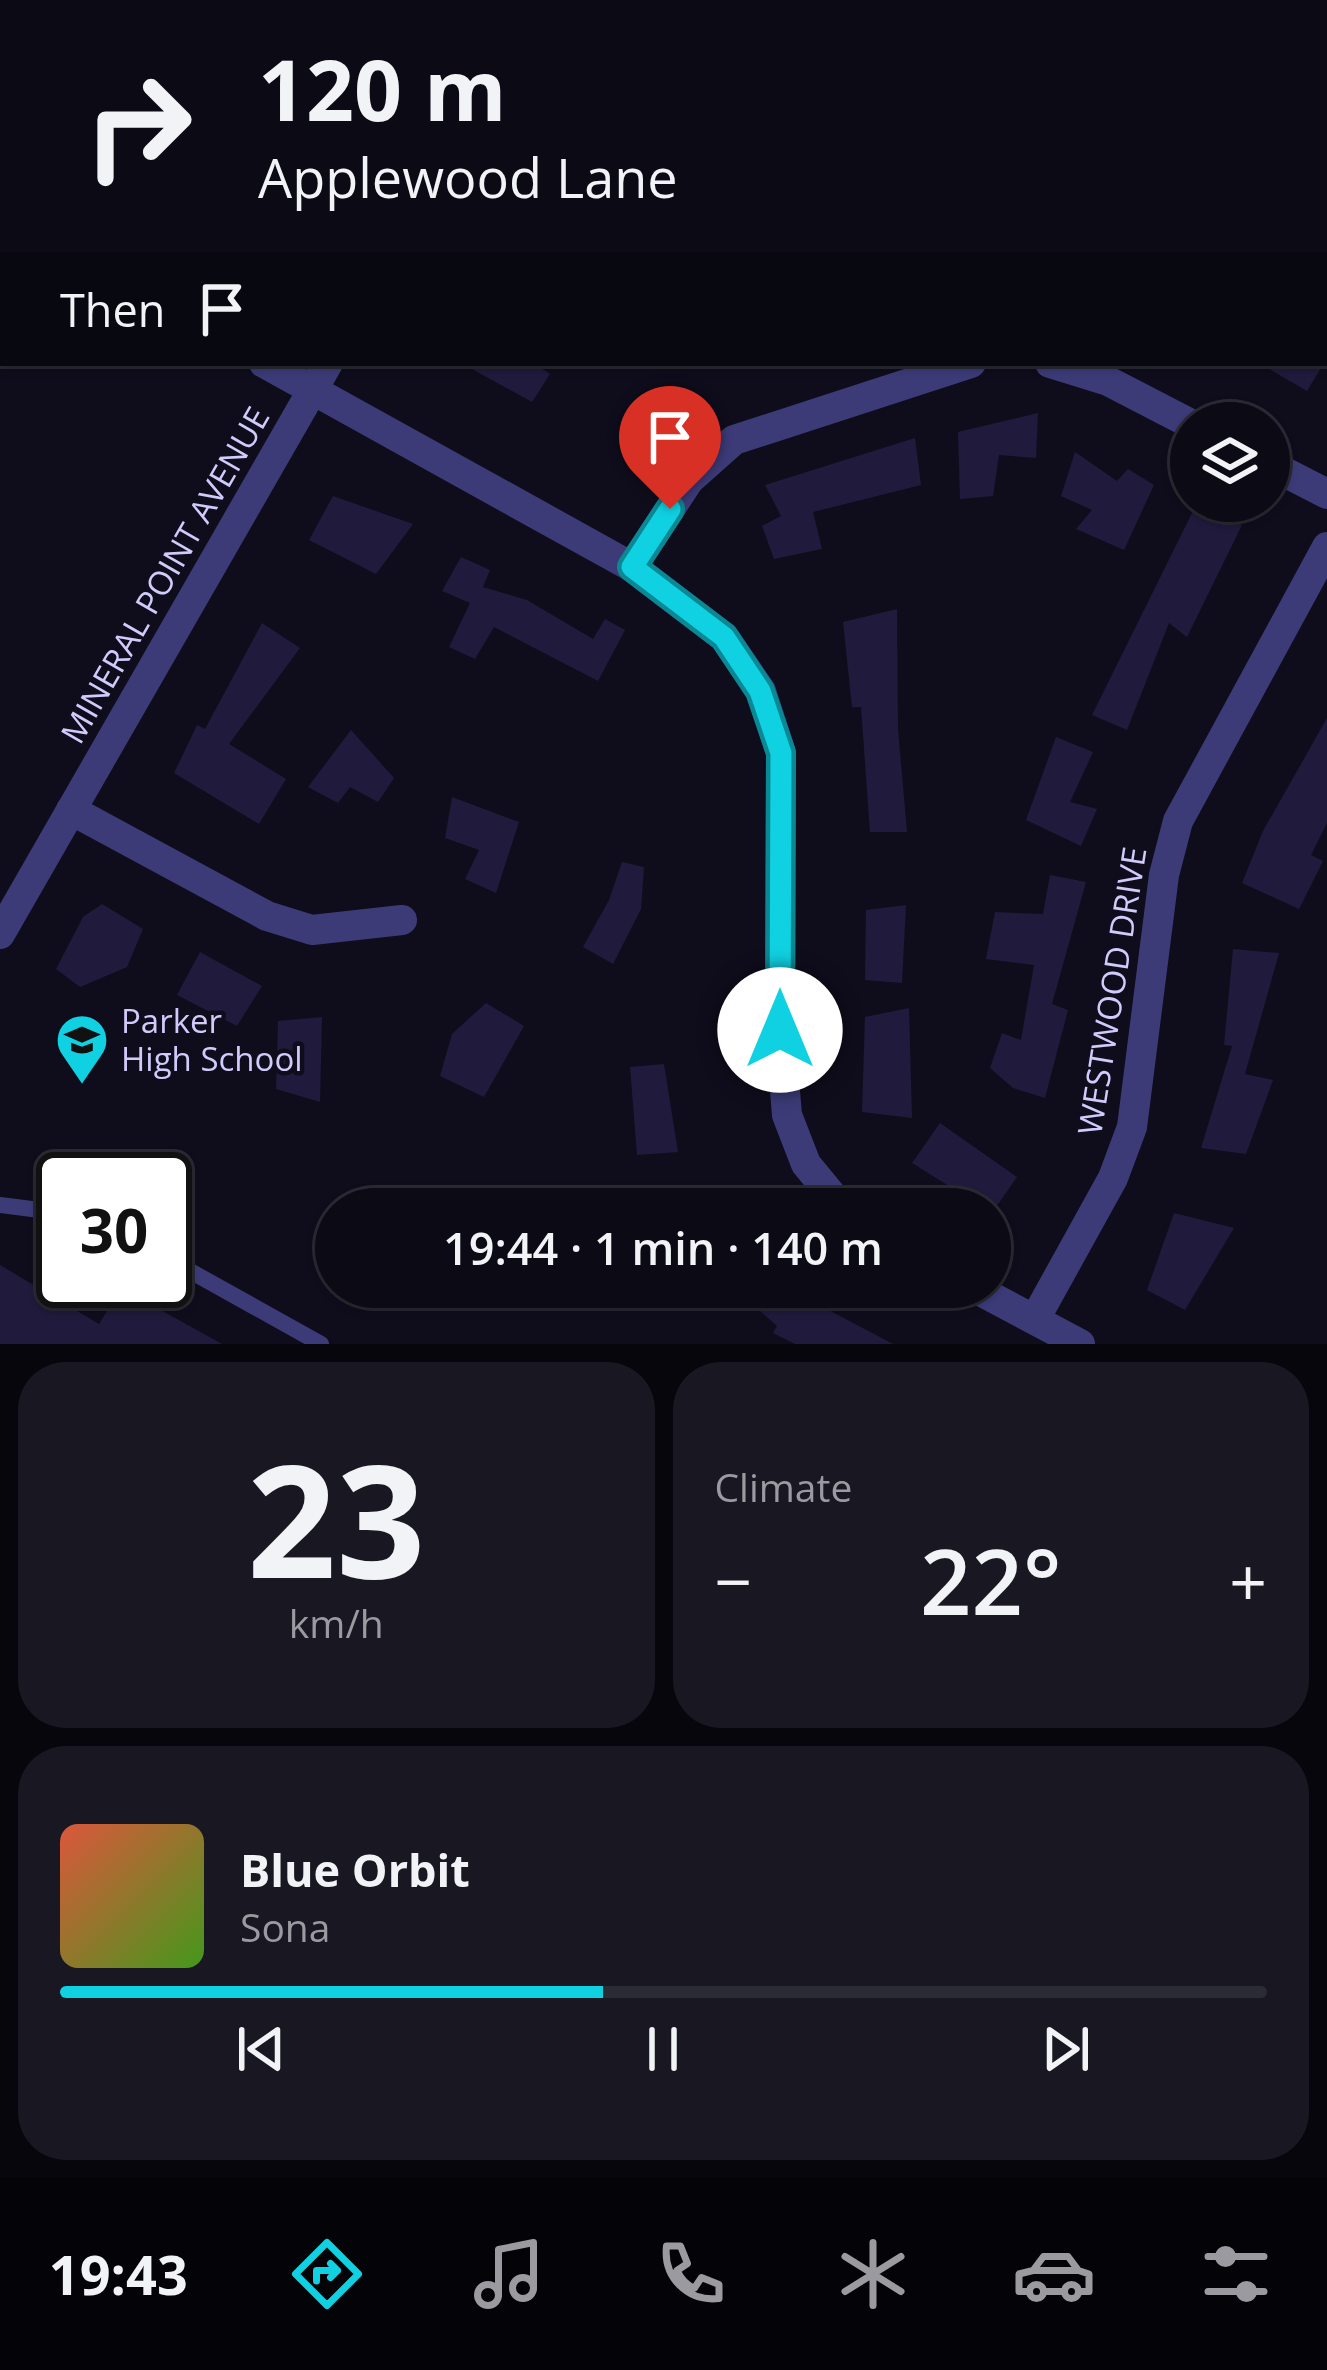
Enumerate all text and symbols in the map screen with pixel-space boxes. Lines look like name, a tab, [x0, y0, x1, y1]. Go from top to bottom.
text: 120 m	[258, 31, 506, 146]
icon: right	[60, 48, 216, 204]
text: Applewood Lane	[258, 140, 678, 214]
icon: arrive	[189, 276, 255, 342]
text: Then	[60, 279, 165, 340]
pin	[619, 386, 721, 509]
street label: MINERAL POINT AVENUE	[50, 398, 279, 751]
map controls	[1170, 402, 1290, 522]
button: layers	[1170, 402, 1290, 522]
icon: arrive	[637, 404, 703, 470]
street label: WESTWOOD DRIVE	[1067, 844, 1156, 1138]
position arrow	[717, 967, 843, 1093]
place label: Parker High School	[121, 998, 303, 1081]
school or university icon: Parker High School	[54, 1012, 110, 1086]
speed limit sign: 30	[36, 1152, 192, 1308]
text: 19:44 · 1 min · 140 m	[443, 1217, 883, 1278]
text: 23	[247, 1411, 425, 1624]
text: Climate	[715, 1460, 852, 1513]
text: 22°	[920, 1519, 1061, 1641]
text: −	[715, 1535, 752, 1625]
text: +	[1229, 1535, 1267, 1625]
text: km/h	[289, 1596, 384, 1649]
text: Blue Orbit	[240, 1839, 470, 1900]
text: Sona	[240, 1900, 330, 1953]
icon: previous	[228, 2016, 294, 2082]
icon: pause	[630, 2016, 696, 2082]
icon: next	[1033, 2016, 1099, 2082]
icon: directions	[285, 2232, 369, 2316]
icon: music	[467, 2232, 551, 2316]
icon: phone	[649, 2232, 733, 2316]
icon: climate	[831, 2232, 915, 2316]
icon: car	[1012, 2232, 1096, 2316]
icon: filters	[1194, 2232, 1278, 2316]
text: 19:43	[49, 2237, 188, 2311]

